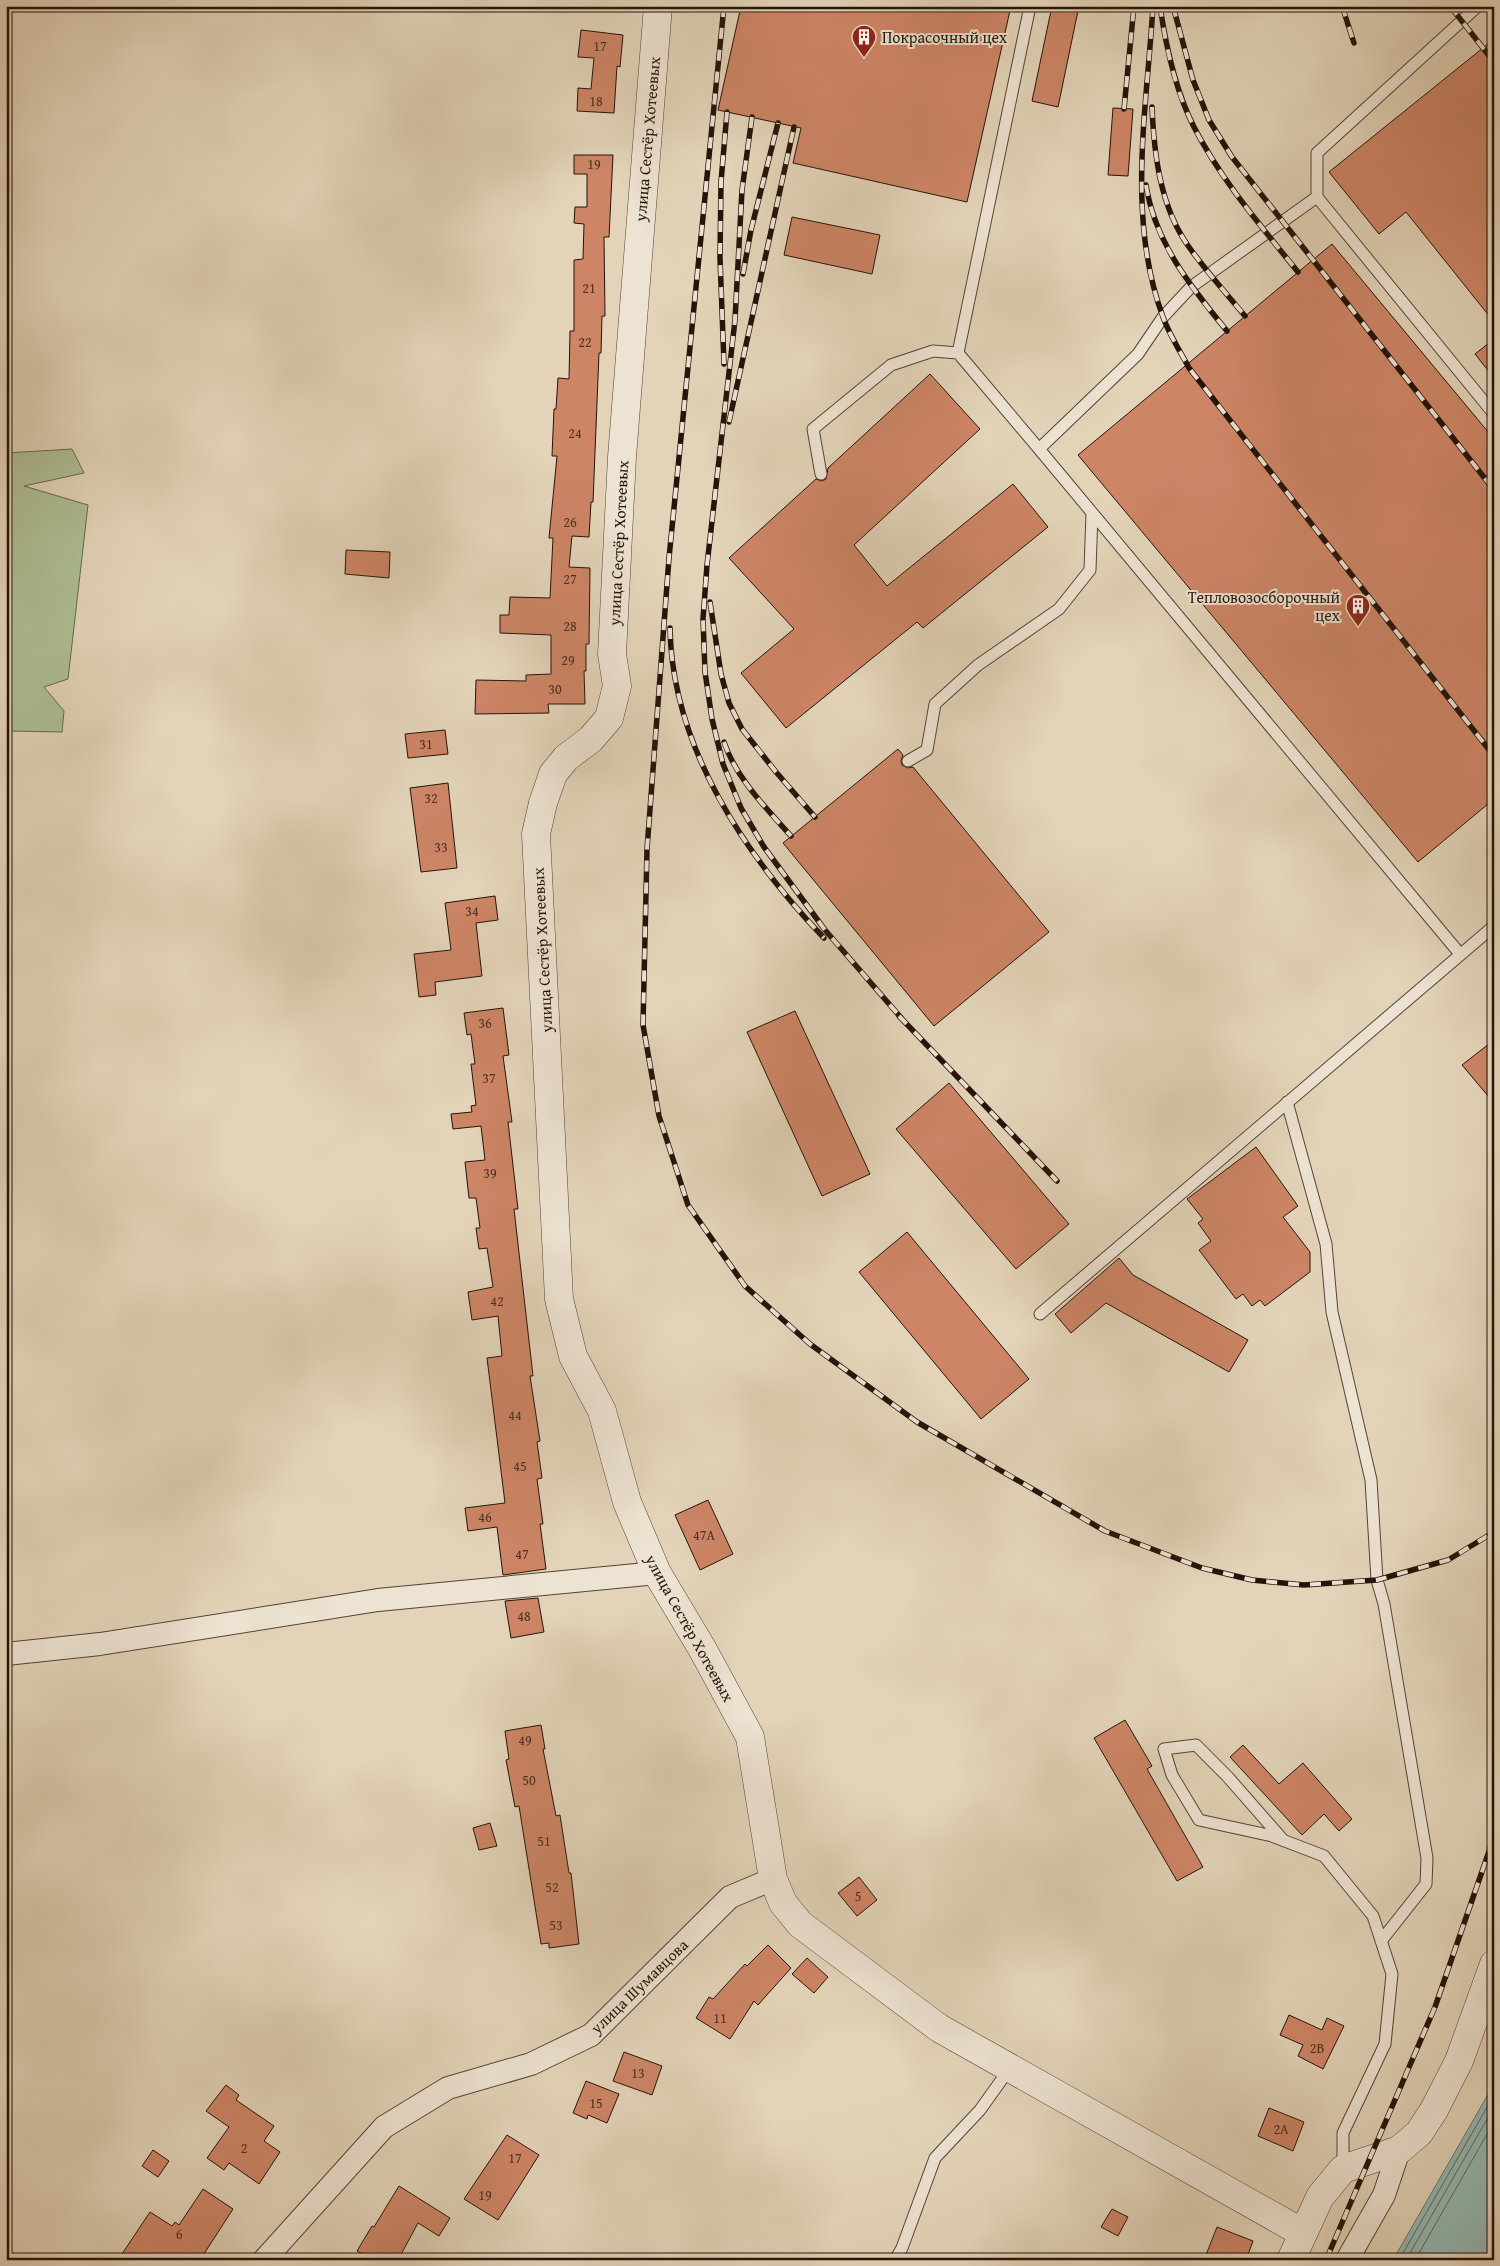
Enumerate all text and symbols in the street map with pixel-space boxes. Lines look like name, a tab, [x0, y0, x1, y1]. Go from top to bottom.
building icon: Покрасочный цех	[851, 24, 877, 58]
place label: Покрасочный цех	[882, 25, 1008, 49]
house number: 17	[593, 36, 607, 56]
street label: улица Сестёр Хотеевых	[628, 55, 666, 223]
house number: 18	[589, 91, 603, 111]
house number: 19	[587, 154, 601, 174]
house number: 21	[582, 278, 596, 298]
house number: 22	[578, 332, 592, 352]
house number: 24	[568, 423, 582, 443]
street label: улица Сестёр Хотеевых	[602, 459, 634, 627]
house number: 26	[563, 512, 577, 532]
house number: 27	[563, 569, 577, 589]
place label: Тепловозосборочный цех	[1188, 585, 1341, 627]
building icon: Тепловозосборочный цех	[1345, 593, 1371, 627]
house number: 28	[563, 616, 577, 636]
house number: 29	[561, 650, 575, 670]
house number: 30	[548, 679, 562, 699]
house number: 31	[419, 734, 433, 754]
house number: 32	[424, 788, 438, 808]
house number: 33	[434, 837, 448, 857]
street label: улица Сестёр Хотеевых	[526, 866, 558, 1034]
house number: 34	[465, 901, 479, 921]
house number: 36	[478, 1013, 492, 1033]
house number: 37	[482, 1068, 496, 1088]
house number: 39	[483, 1163, 497, 1183]
house number: 42	[490, 1291, 504, 1311]
house number: 44	[508, 1405, 522, 1425]
house number: 45	[513, 1456, 527, 1476]
house number: 46	[478, 1507, 492, 1527]
house number: 47А	[693, 1525, 715, 1545]
house number: 47	[515, 1544, 529, 1564]
street label: улица Сестёр Хотеевых	[639, 1549, 741, 1707]
house number: 48	[517, 1606, 531, 1626]
house number: 49	[518, 1730, 532, 1750]
house number: 50	[522, 1770, 536, 1790]
house number: 51	[537, 1831, 551, 1851]
house number: 52	[545, 1877, 559, 1897]
house number: 5	[855, 1886, 861, 1906]
house number: 53	[549, 1915, 563, 1935]
street label: улица Шумавцова	[584, 1933, 694, 2040]
house number: 11	[713, 2008, 727, 2028]
house number: 2В	[1310, 2038, 1324, 2058]
house number: 13	[631, 2063, 645, 2083]
house number: 15	[589, 2093, 603, 2113]
house number: 2А	[1273, 2119, 1289, 2139]
house number: 2	[241, 2138, 247, 2158]
house number: 17	[508, 2148, 522, 2168]
house number: 19	[478, 2185, 492, 2205]
house number: 6	[176, 2224, 183, 2244]

